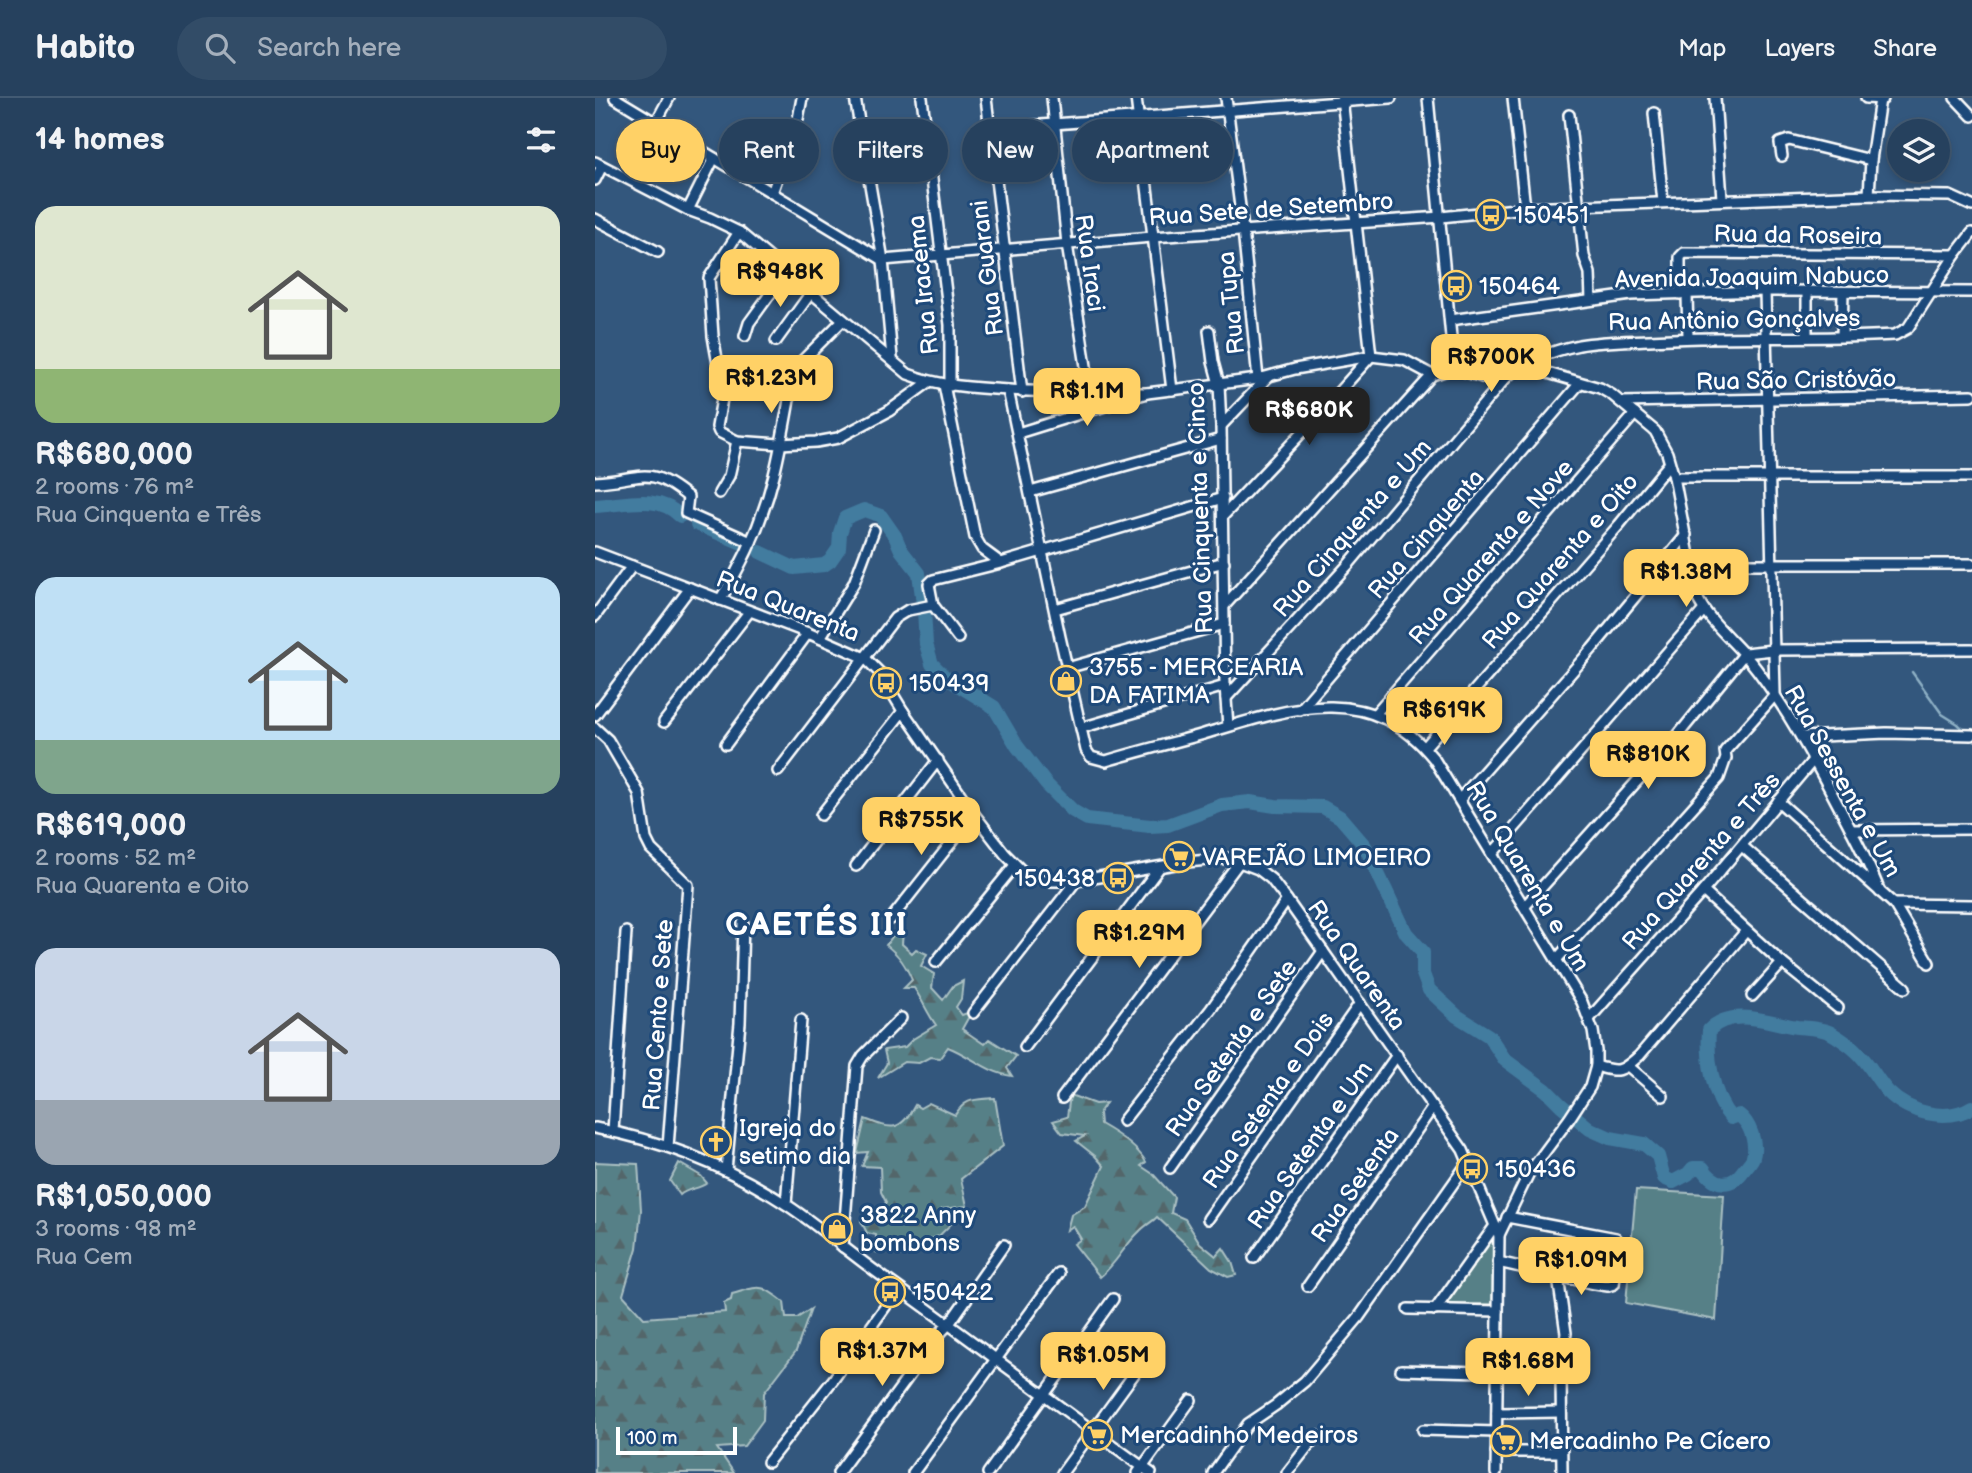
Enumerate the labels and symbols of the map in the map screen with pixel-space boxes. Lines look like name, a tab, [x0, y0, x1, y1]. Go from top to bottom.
street label: Rua Sete de Setembro	[1148, 186, 1394, 233]
street label: Rua Guarani	[965, 198, 1010, 337]
bus stop icon: 150451	[1474, 198, 1508, 232]
place label: 150451	[1514, 201, 1589, 230]
street label: Rua Iraci	[1068, 212, 1111, 314]
street label: Rua Iracema	[902, 214, 945, 356]
street label: Rua da Roseira	[1713, 220, 1882, 251]
pin: R$948K	[723, 250, 837, 309]
street label: Rua Tupa	[1212, 250, 1251, 356]
street label: Avenida Joaquim Nabuco	[1615, 261, 1889, 294]
bus stop icon: 150464	[1439, 269, 1473, 303]
place label: 150464	[1479, 272, 1560, 301]
street label: Rua Antônio Gonçalves	[1608, 304, 1861, 337]
pin: R$700K	[1434, 334, 1548, 394]
pin: R$1.23M	[706, 356, 836, 415]
street label: Rua São Cristóvão	[1696, 364, 1896, 397]
pin: R$1.1M	[1030, 368, 1144, 428]
street label: Rua Cinquenta e Cinco	[1182, 382, 1219, 634]
pin: R$680K	[1252, 388, 1366, 447]
street label: Rua Cinquenta e Um	[1267, 433, 1437, 623]
street label: Rua Quarenta e Nove	[1403, 454, 1580, 651]
street label: Rua Cinquenta	[1362, 463, 1490, 605]
street label: Rua Quarenta e Oito	[1476, 467, 1645, 655]
pin: R$1.38M	[1621, 550, 1751, 609]
street label: Rua Quarenta	[712, 564, 864, 648]
place label: 3755 - MERCEARIA DA FATIMA	[1089, 653, 1304, 710]
shop icon: 3755 - MERCEARIA DA FATIMA	[1049, 664, 1083, 698]
bus stop icon: 150439	[869, 666, 903, 700]
place label: 150439	[909, 669, 989, 698]
street label: Rua Sessenta e Um	[1778, 680, 1907, 882]
pin: R$619K	[1387, 688, 1501, 747]
pin: R$810K	[1591, 732, 1705, 791]
street label: Rua Quarenta e Três	[1616, 766, 1787, 956]
street label: Rua Quarenta e Um	[1459, 776, 1596, 977]
pin: R$755K	[864, 798, 978, 857]
supermarket icon: VAREJÃO LIMOEIRO	[1162, 840, 1196, 874]
place label: VAREJÃO LIMOEIRO	[1202, 843, 1431, 872]
bus stop icon: 150438	[1101, 861, 1135, 895]
place label: 150438	[1014, 864, 1095, 893]
street label: Rua Quarenta	[1301, 895, 1412, 1036]
district label: CAETÉS III	[725, 904, 909, 945]
pin: R$1.29M	[1074, 910, 1204, 970]
street label: Rua Cento e Sete	[637, 918, 680, 1112]
street label: Rua Setenta e Sete	[1159, 954, 1303, 1143]
street label: Rua Setenta e Dois	[1197, 1006, 1340, 1194]
street label: Rua Setenta e Um	[1241, 1055, 1379, 1235]
place label: Igreja do setimo dia	[739, 1114, 851, 1171]
street label: Rua Setenta	[1305, 1122, 1405, 1248]
church icon: Igreja do setimo dia	[699, 1125, 733, 1159]
bus stop icon: 150436	[1455, 1152, 1489, 1186]
place label: 150436	[1495, 1155, 1576, 1184]
place label: 3822 Anny bombons	[860, 1201, 976, 1258]
shop icon: 3822 Anny bombons	[820, 1212, 854, 1246]
pin: R$1.09M	[1516, 1238, 1646, 1297]
bus stop icon: 150422	[873, 1275, 907, 1309]
place label: 150422	[913, 1278, 993, 1307]
pin: R$1.37M	[817, 1328, 947, 1388]
pin: R$1.05M	[1038, 1332, 1168, 1392]
pin: R$1.68M	[1463, 1338, 1593, 1398]
supermarket icon: Mercadinho Medeiros	[1080, 1418, 1114, 1452]
place label: Mercadinho Medeiros	[1120, 1421, 1358, 1450]
scale bar	[616, 1424, 737, 1456]
supermarket icon: Mercadinho Pe Cícero	[1489, 1424, 1523, 1458]
place label: Mercadinho Pe Cícero	[1529, 1427, 1771, 1456]

